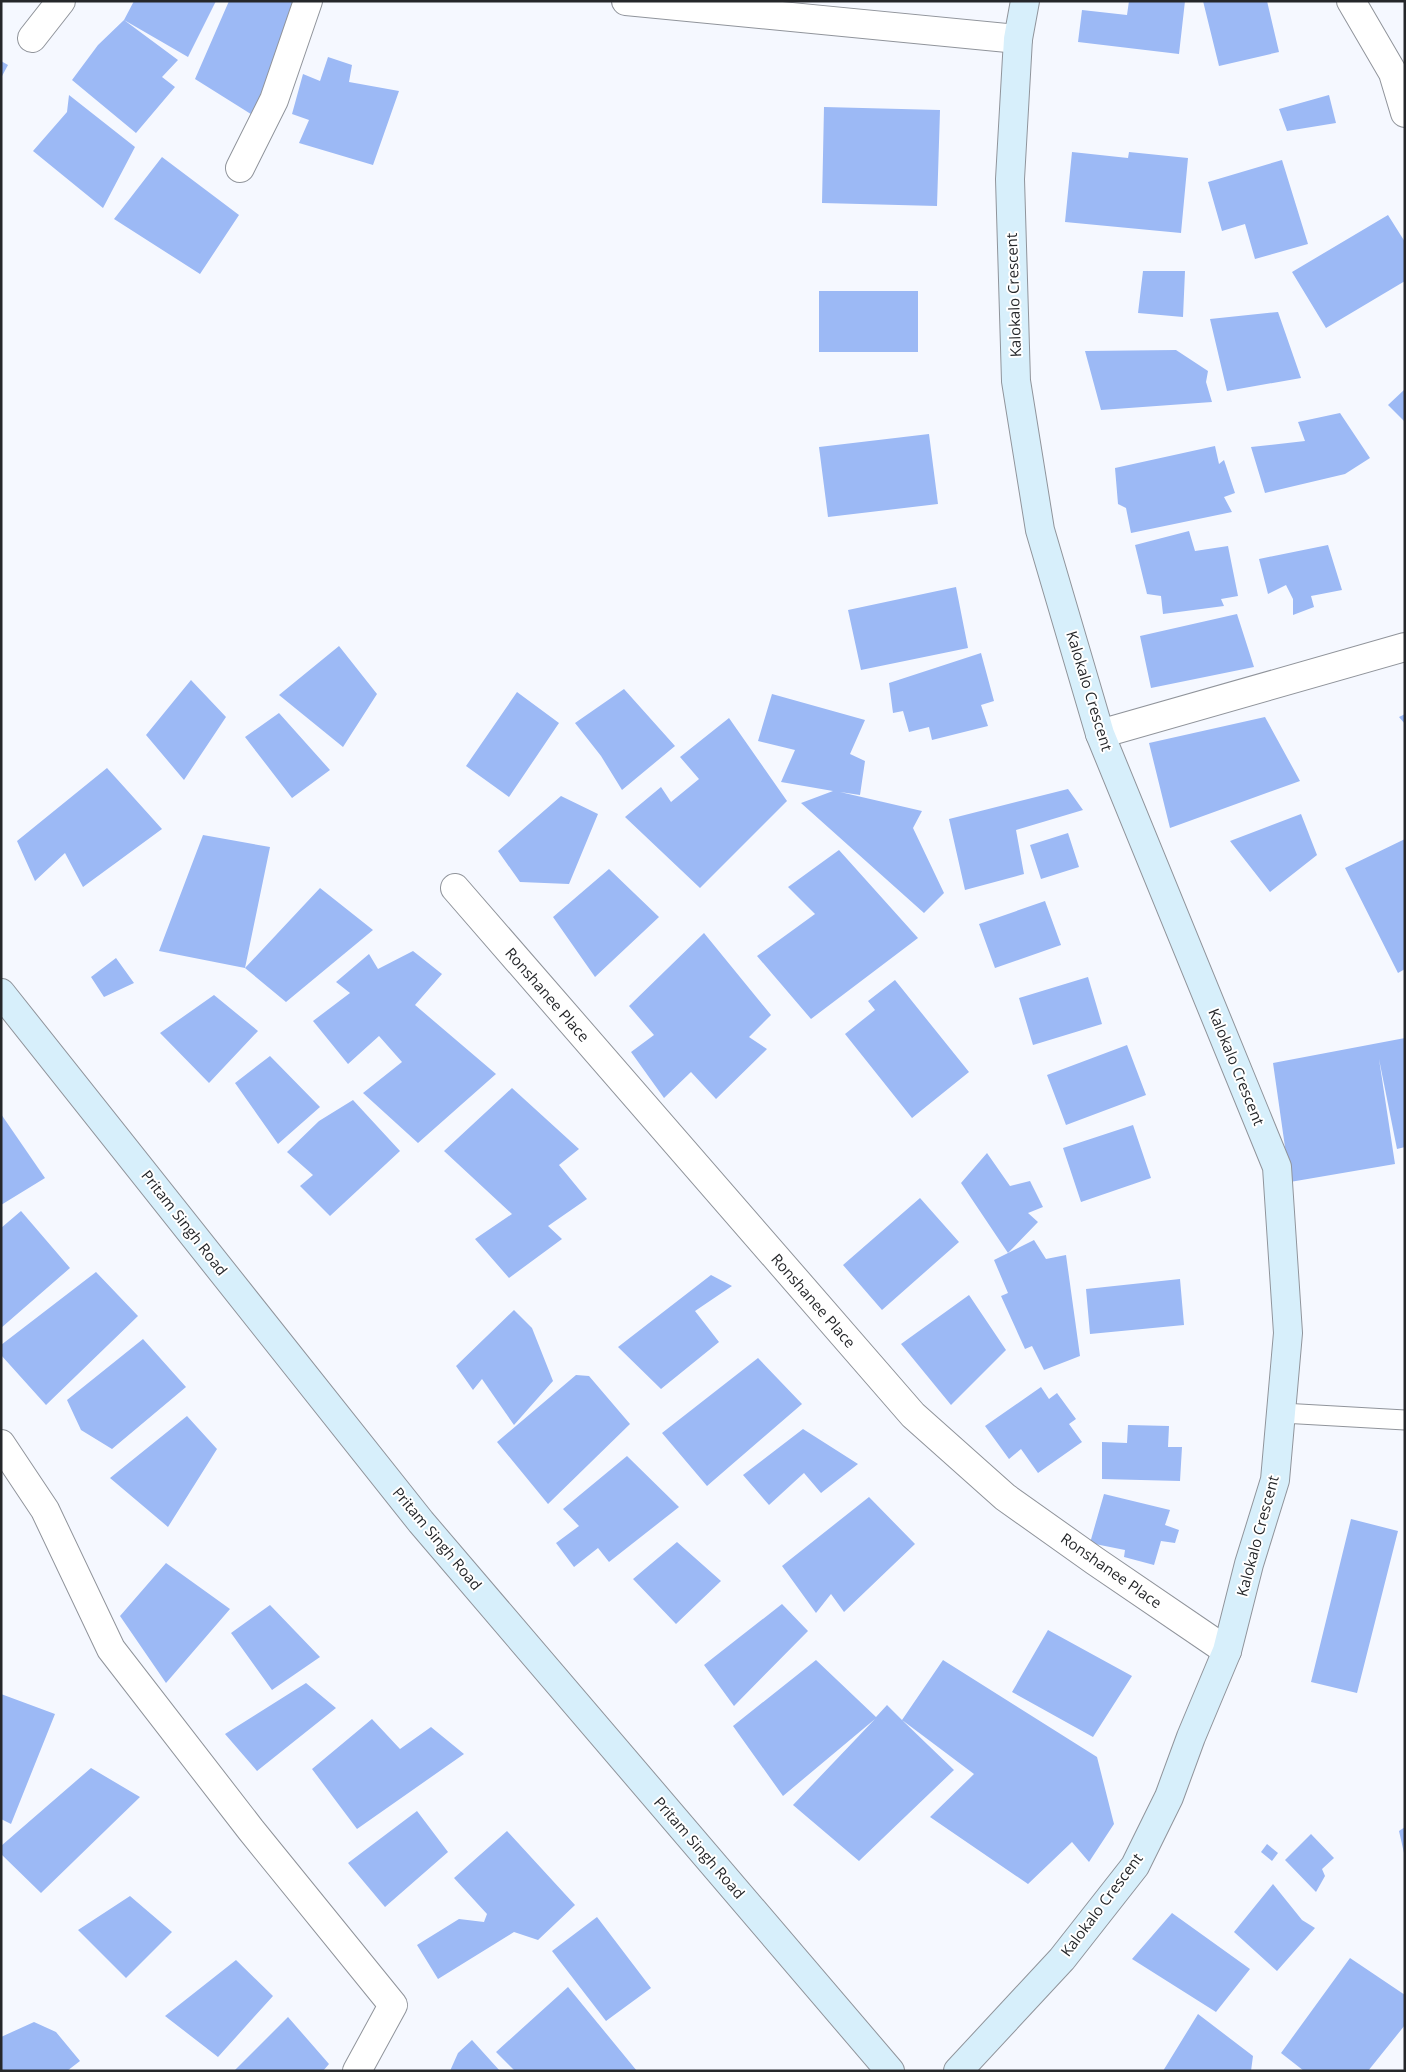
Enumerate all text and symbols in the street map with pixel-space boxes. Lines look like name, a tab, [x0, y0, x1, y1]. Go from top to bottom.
street label: Kalokalo Crescent	[1001, 232, 1025, 358]
street label: Kalokalo Crescent	[1062, 628, 1118, 753]
street label: Ronshanee Place	[501, 943, 594, 1046]
street label: Kalokalo Crescent	[1204, 1005, 1270, 1128]
street label: Pritam Singh Road	[137, 1166, 232, 1279]
street label: Ronshanee Place	[767, 1249, 860, 1352]
street label: Kalokalo Crescent	[1231, 1473, 1283, 1598]
street label: Pritam Singh Road	[389, 1483, 487, 1594]
street label: Ronshanee Place	[1057, 1528, 1166, 1612]
street label: Pritam Singh Road	[650, 1792, 750, 1902]
street label: Kalokalo Crescent	[1056, 1849, 1147, 1960]

